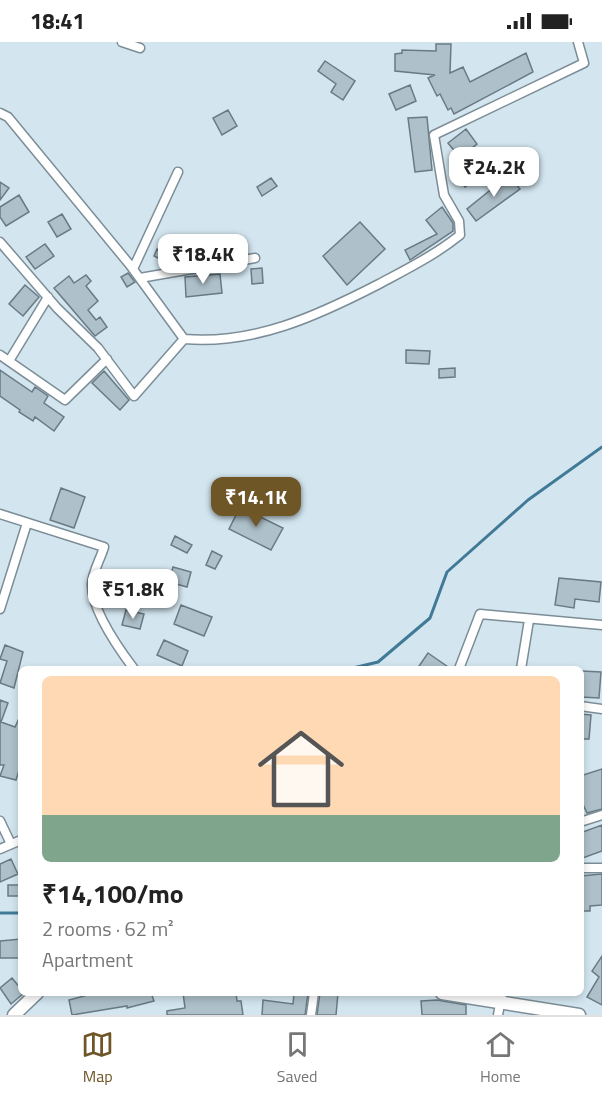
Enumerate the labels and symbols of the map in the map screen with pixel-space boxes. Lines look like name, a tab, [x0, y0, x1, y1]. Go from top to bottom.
pin: ₹24.2K	[445, 147, 543, 198]
pin: ₹18.4K	[154, 234, 252, 285]
pin: ₹14.1K	[207, 477, 305, 528]
pin: ₹51.8K	[84, 569, 182, 620]

